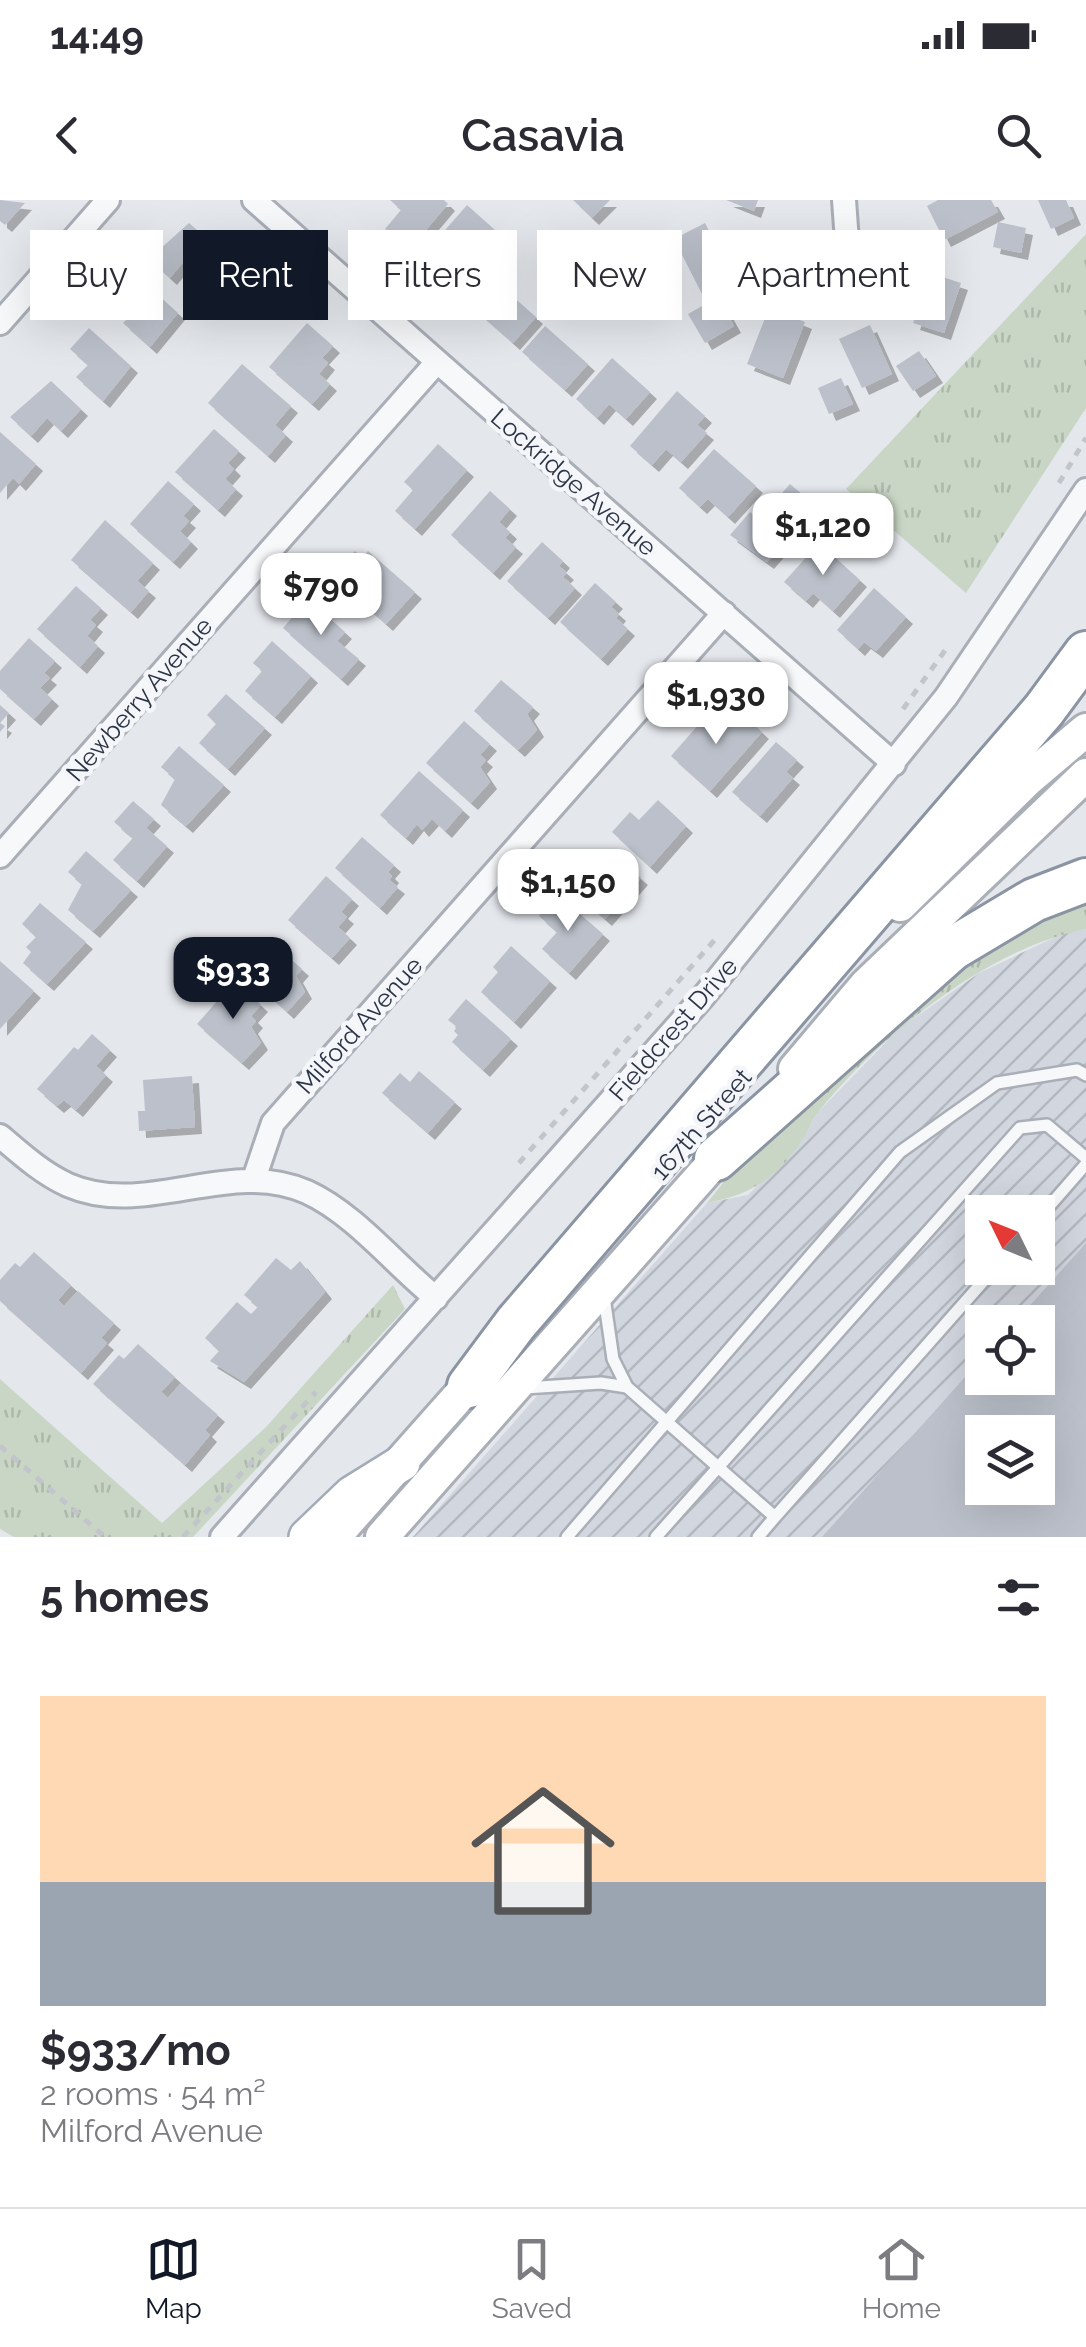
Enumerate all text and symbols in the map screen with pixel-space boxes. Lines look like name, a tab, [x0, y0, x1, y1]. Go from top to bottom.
text: 14:49	[50, 13, 144, 58]
icon: back	[40, 108, 95, 163]
icon: search	[991, 108, 1046, 163]
text: Casavia	[461, 109, 625, 162]
chip: Buy	[30, 230, 163, 320]
chip: Rent	[183, 230, 328, 320]
chip: Filters	[348, 230, 517, 320]
chip: New	[537, 230, 682, 320]
chip: Apartment	[702, 230, 945, 320]
street label: Lockridge Avenue	[485, 402, 663, 562]
pin: $1,120	[742, 493, 904, 578]
text: $1,120	[774, 507, 872, 544]
pin: $790	[262, 553, 380, 638]
text: $790	[283, 567, 359, 604]
street label: Newberry Avenue	[60, 611, 218, 787]
pin: $1,930	[635, 662, 797, 747]
text: $1,930	[666, 676, 766, 713]
pin: $1,150	[487, 849, 649, 934]
text: $1,150	[520, 863, 616, 900]
pin: $933	[174, 937, 292, 1022]
street label: Milford Avenue	[290, 950, 428, 1100]
text: $933	[196, 951, 270, 988]
street label: Fieldcrest Drive	[602, 951, 744, 1107]
street label: 167th Street	[644, 1062, 758, 1186]
north arrow	[965, 1195, 1055, 1285]
map controls	[965, 1195, 1055, 1505]
button: locate	[965, 1305, 1055, 1395]
button: layers	[965, 1415, 1055, 1505]
icon: filters	[991, 1570, 1046, 1625]
text: 5 homes	[40, 1573, 209, 1622]
icon: home	[453, 1761, 633, 1941]
text: $933/mo	[40, 2026, 231, 2075]
text: 2 rooms · 54 m²	[40, 2075, 266, 2112]
text: Milford Avenue	[40, 2112, 263, 2149]
tab: Map	[145, 2232, 202, 2325]
tab: Saved	[492, 2232, 572, 2325]
tab: Home	[862, 2232, 941, 2325]

